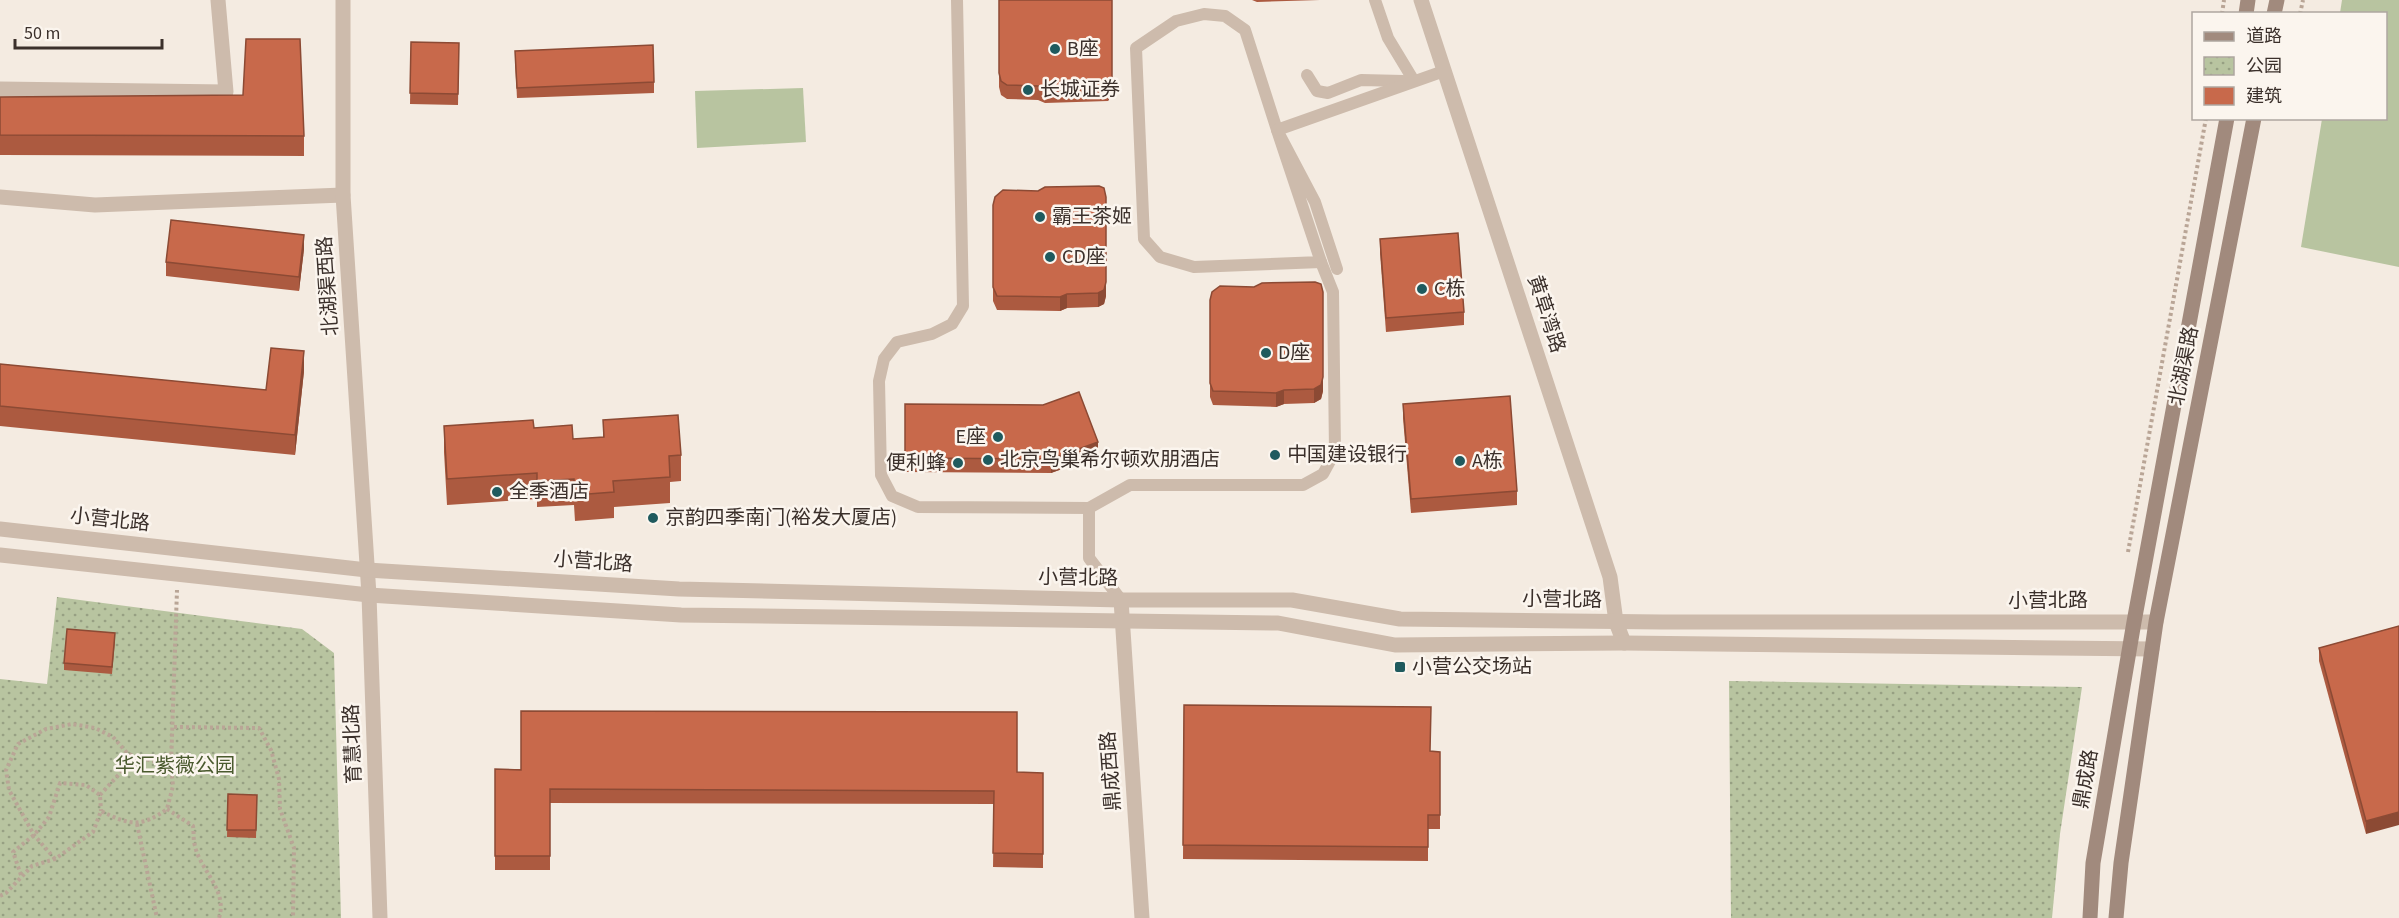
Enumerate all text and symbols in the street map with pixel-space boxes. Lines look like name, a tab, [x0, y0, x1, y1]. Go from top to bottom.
scale bar	[15, 12, 162, 50]
legend	[2192, 12, 2387, 120]
text: 50 m	[24, 21, 60, 46]
text: 道路	[2246, 24, 2282, 49]
place label: B座	[1067, 35, 1099, 63]
marker: B座	[1048, 42, 1062, 56]
text: 公园	[2246, 54, 2282, 79]
place label: 长城证券	[1040, 76, 1120, 104]
marker: 长城证券	[1021, 83, 1035, 97]
text: 建筑	[2246, 84, 2282, 109]
place label: 霸王茶姬	[1052, 203, 1132, 231]
marker: 霸王茶姬	[1033, 210, 1047, 224]
street label: 北湖渠西路	[311, 235, 345, 337]
place label: CD座	[1062, 243, 1106, 271]
marker: CD座	[1043, 250, 1057, 264]
street label: 黄草湾路	[1520, 272, 1572, 356]
place label: C栋	[1434, 275, 1465, 303]
marker: C栋	[1415, 282, 1429, 296]
street label: 北湖渠路	[2163, 324, 2205, 408]
place label: D座	[1278, 339, 1310, 367]
marker: D座	[1259, 346, 1273, 360]
place label: E座	[955, 423, 986, 451]
marker: E座	[991, 430, 1005, 444]
place label: 中国建设银行	[1287, 441, 1407, 469]
place label: 北京鸟巢希尔顿欢朋酒店	[1000, 446, 1220, 474]
place label: A栋	[1472, 447, 1503, 475]
marker: 中国建设银行	[1268, 448, 1282, 462]
place label: 便利蜂	[886, 449, 946, 477]
marker: 北京鸟巢希尔顿欢朋酒店	[981, 453, 995, 467]
marker: A栋	[1453, 454, 1467, 468]
marker: 便利蜂	[951, 456, 965, 470]
place label: 全季酒店	[509, 478, 589, 506]
marker: 全季酒店	[490, 485, 504, 499]
street label: 小营北路	[69, 502, 151, 538]
place label: 京韵四季南门(裕发大厦店)	[665, 504, 897, 532]
marker: 京韵四季南门(裕发大厦店)	[646, 511, 660, 525]
street label: 小营北路	[552, 545, 634, 579]
street label: 小营北路	[1038, 563, 1118, 593]
street label: 小营北路	[1522, 585, 1602, 615]
street label: 小营北路	[2008, 587, 2088, 615]
place label: 小营公交场站	[1412, 653, 1532, 681]
marker: 小营公交场站	[1393, 660, 1407, 674]
street label: 育慧北路	[338, 704, 368, 784]
street label: 鼎成西路	[1094, 730, 1128, 812]
street label: 鼎成路	[2067, 747, 2105, 811]
park label: 华汇紫薇公园	[115, 752, 235, 780]

